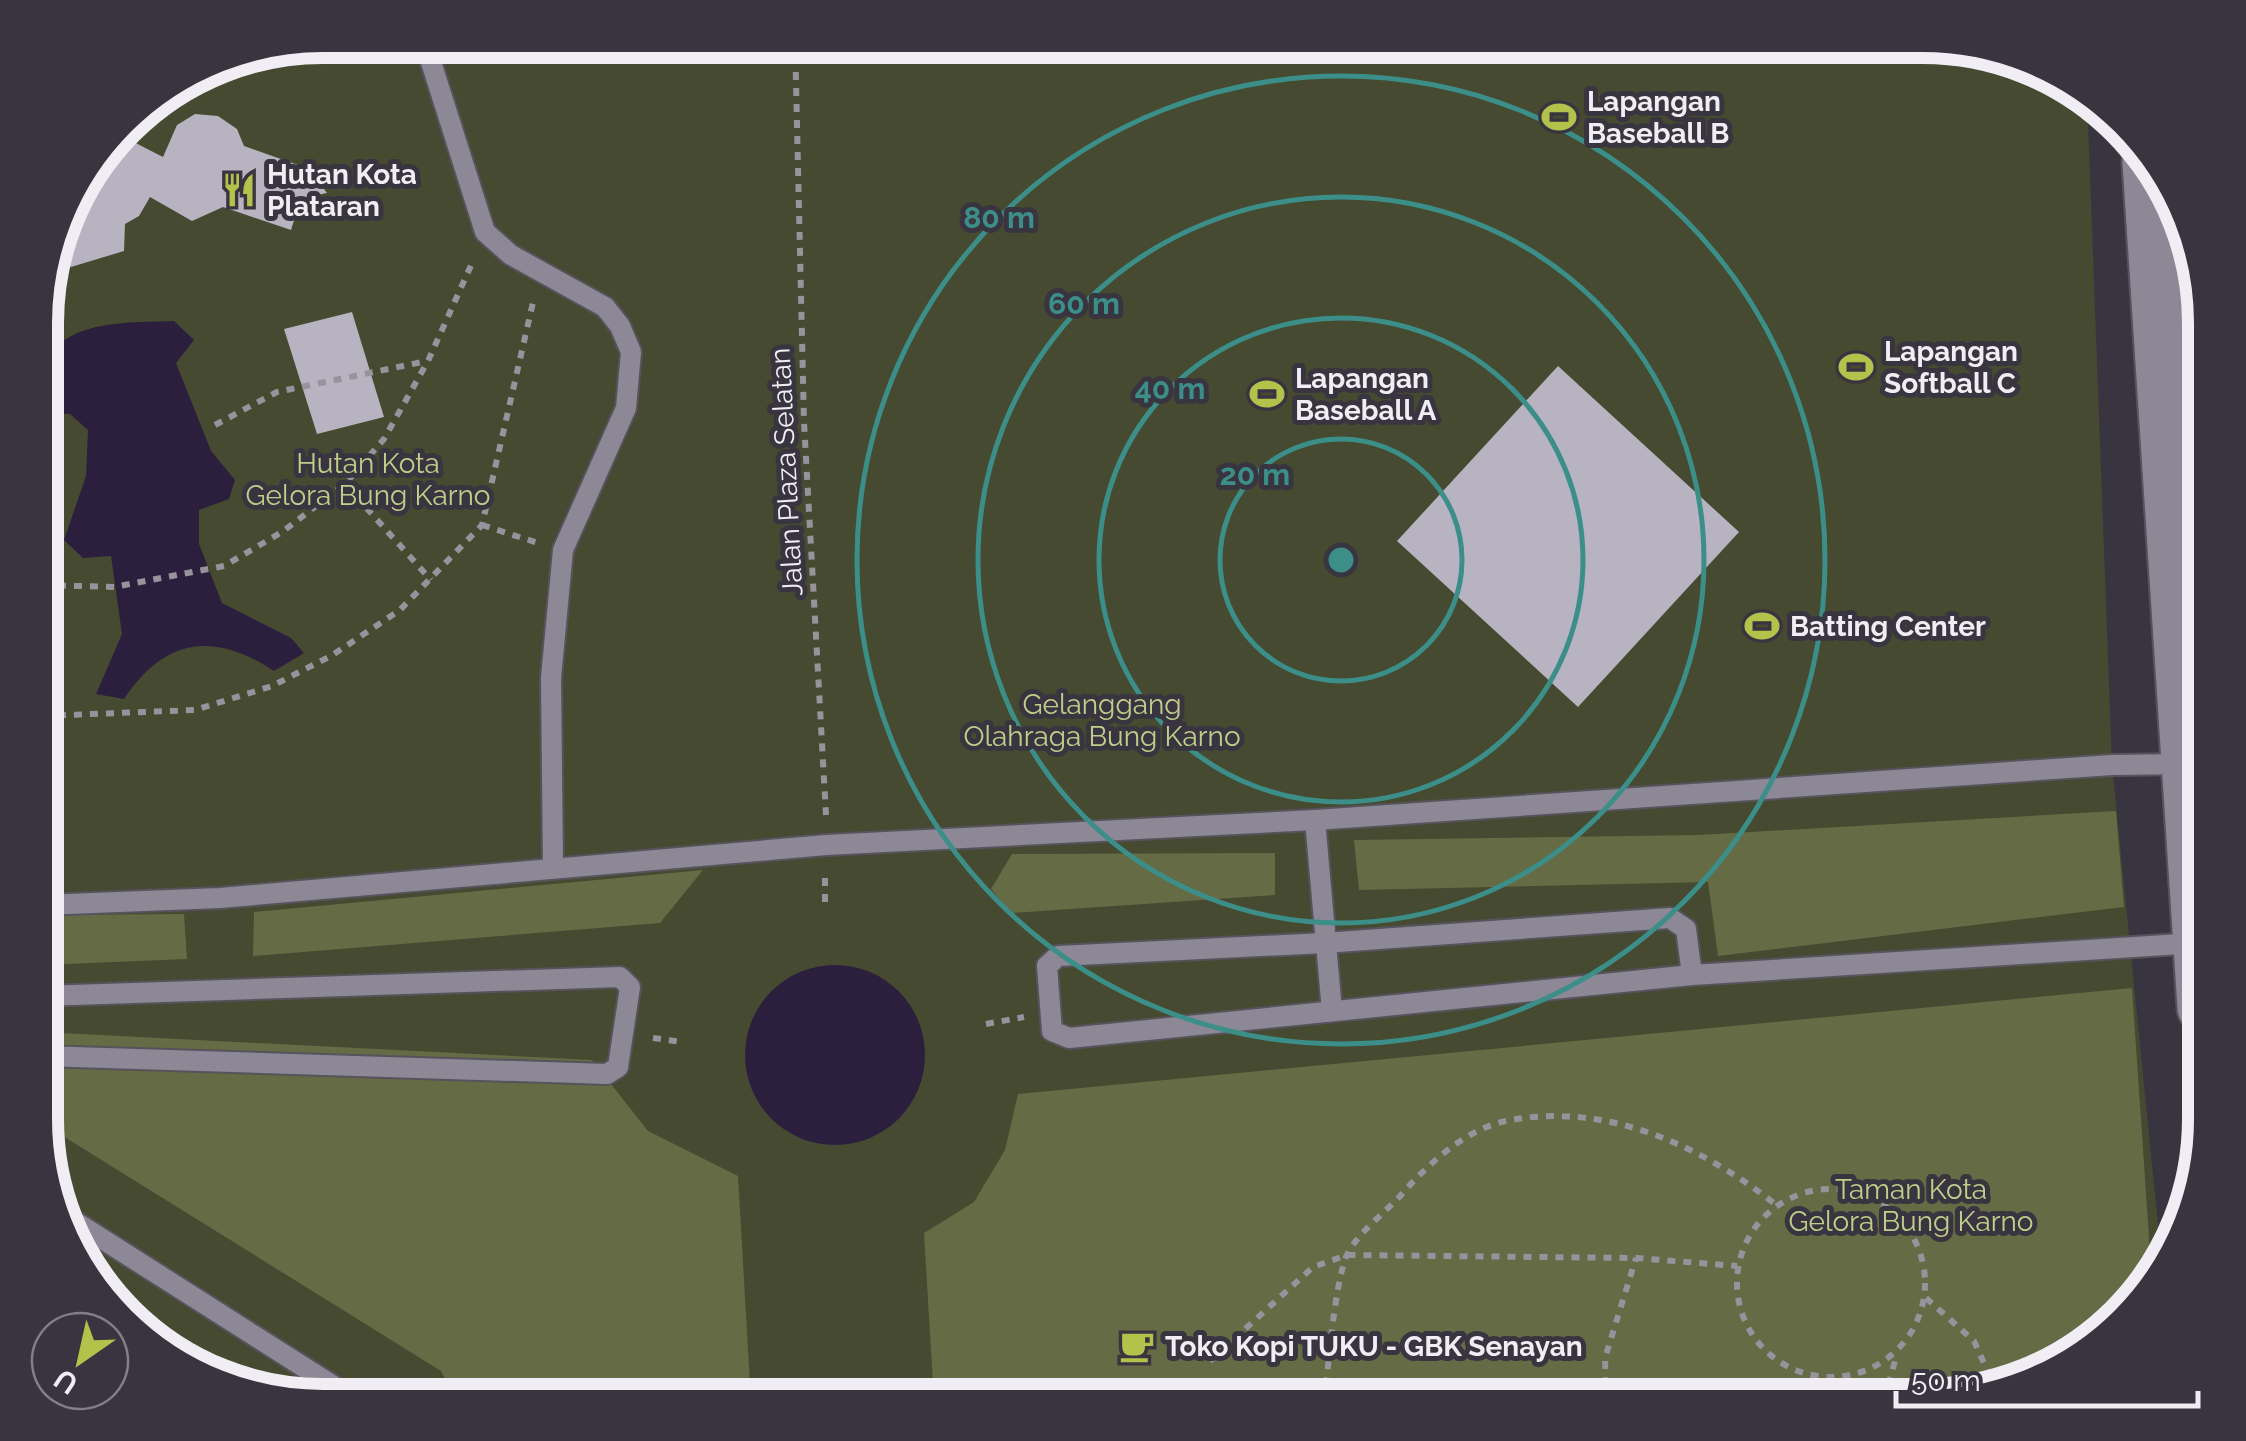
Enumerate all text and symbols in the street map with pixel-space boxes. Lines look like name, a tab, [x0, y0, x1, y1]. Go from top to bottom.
place label: Lapangan Baseball B	[1587, 85, 1729, 150]
sports icon: Lapangan Baseball B	[1540, 98, 1578, 136]
place label: Hutan Kota Plataran	[267, 158, 417, 223]
restaurant icon: Hutan Kota Plataran	[220, 171, 258, 209]
text: 80 m	[963, 200, 1035, 235]
text: 60 m	[1048, 286, 1120, 321]
place label: Lapangan Softball C	[1884, 335, 2018, 400]
street label: Jalan Plaza Selatan	[764, 347, 809, 597]
sports icon: Lapangan Softball C	[1837, 348, 1875, 386]
place label: Lapangan Baseball A	[1295, 362, 1436, 427]
text: 40 m	[1135, 371, 1205, 406]
sports icon: Lapangan Baseball A	[1248, 375, 1286, 413]
park label: Hutan Kota Gelora Bung Karno	[245, 447, 491, 512]
text: 20 m	[1220, 457, 1290, 492]
centre of rings	[1323, 542, 1359, 578]
sports icon: Batting Center	[1743, 607, 1781, 645]
place label: Batting Center	[1790, 610, 1986, 643]
park label: Gelanggang Olahraga Bung Karno	[963, 688, 1241, 753]
park label: Taman Kota Gelora Bung Karno	[1788, 1173, 2034, 1238]
north arrow	[30, 1311, 130, 1411]
cafe icon: Toko Kopi TUKU - GBK Senayan	[1118, 1327, 1156, 1365]
place label: Toko Kopi TUKU - GBK Senayan	[1165, 1330, 1583, 1363]
scale bar	[1896, 1346, 2198, 1408]
text: U	[48, 1362, 84, 1401]
text: 50 m	[1911, 1363, 1981, 1398]

